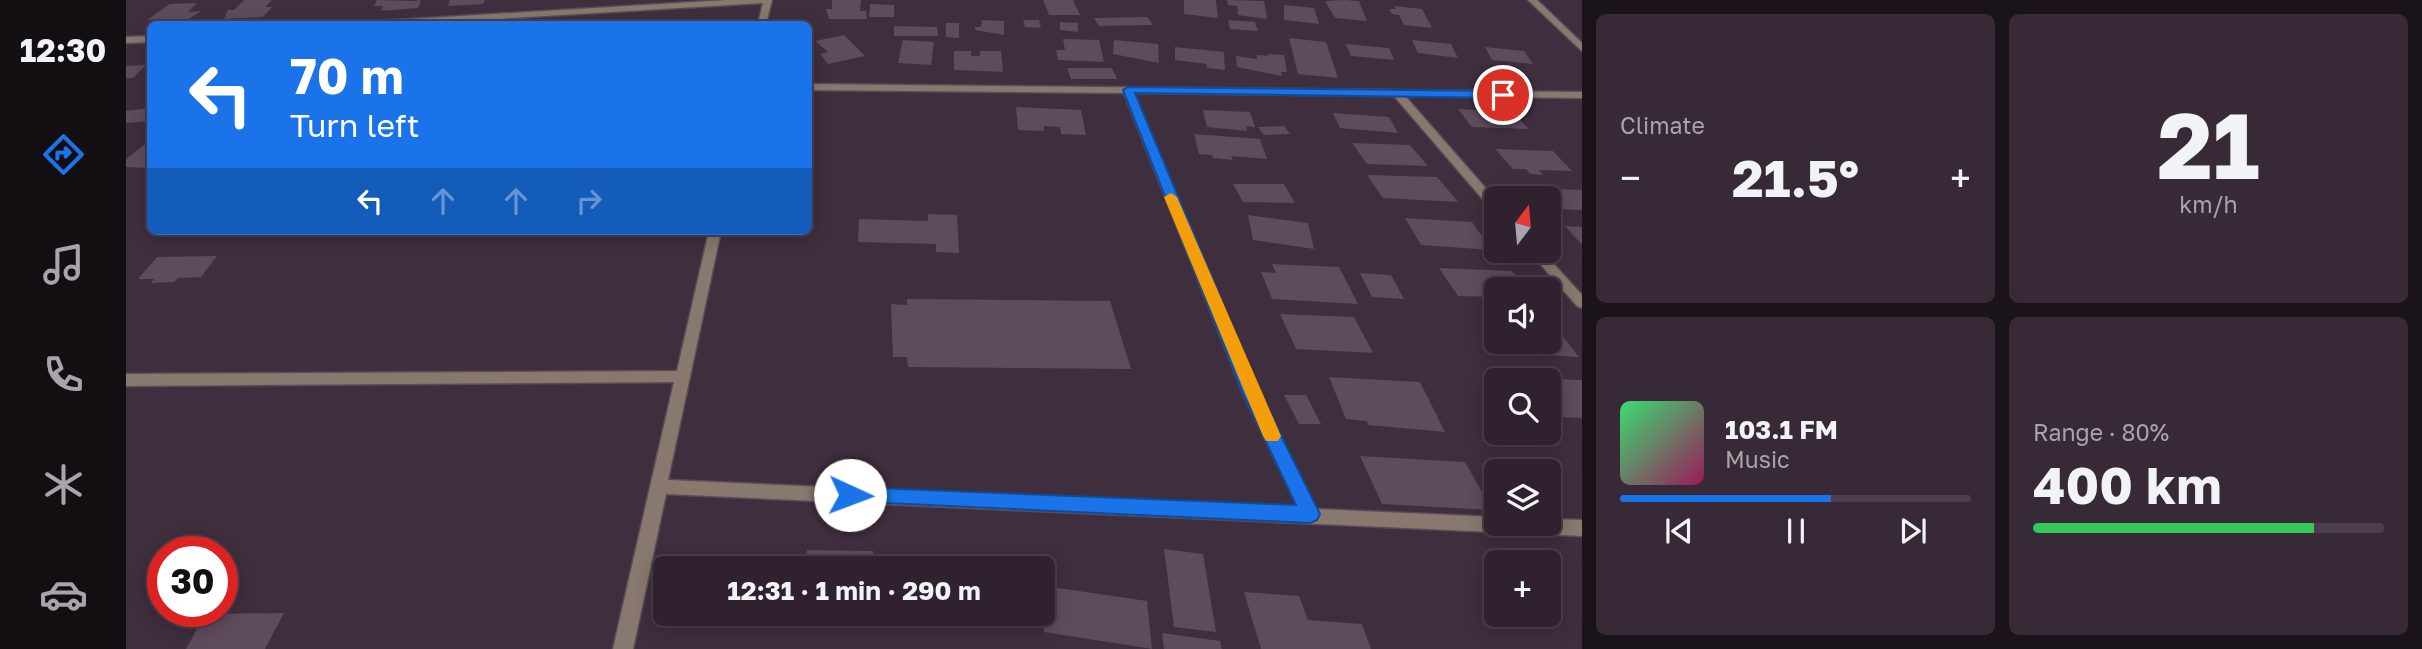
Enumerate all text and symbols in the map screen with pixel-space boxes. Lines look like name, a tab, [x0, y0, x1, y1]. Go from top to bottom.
text: 12:30	[20, 31, 106, 69]
text: 70 m	[290, 46, 404, 105]
icon: left	[175, 49, 266, 140]
pin	[1473, 65, 1533, 125]
icon: arrive	[1484, 76, 1522, 114]
text: 21	[2157, 90, 2260, 199]
text: Turn left	[290, 106, 419, 144]
text: Climate	[1620, 111, 1705, 139]
icon: directions	[39, 130, 88, 179]
text: 21.5°	[1732, 146, 1859, 208]
text: −	[1620, 155, 1641, 200]
text: +	[1950, 155, 1971, 200]
icon: left	[351, 182, 389, 220]
icon: ahead	[424, 182, 462, 220]
icon: ahead	[497, 182, 535, 220]
icon: right	[570, 182, 608, 220]
north arrow	[1484, 186, 1561, 262]
map controls	[1484, 186, 1561, 627]
text: km/h	[2179, 190, 2238, 218]
icon: music	[39, 240, 88, 289]
button: sound	[1484, 277, 1561, 354]
icon: phone	[39, 350, 88, 399]
button: search	[1484, 368, 1561, 445]
text: 103.1 FM	[1725, 414, 1838, 445]
text: Range · 80%	[2033, 418, 2169, 446]
text: Music	[1725, 445, 1790, 473]
text: 400 km	[2033, 453, 2222, 515]
position arrow	[813, 458, 887, 532]
button: layers	[1484, 459, 1561, 536]
icon: climate	[39, 460, 88, 509]
icon: previous	[1660, 512, 1698, 550]
icon: pause	[1777, 512, 1815, 550]
icon: next	[1894, 512, 1932, 550]
speed limit sign: 30	[147, 536, 238, 627]
button: +	[1484, 550, 1561, 627]
icon: car	[39, 570, 88, 619]
text: 12:31 · 1 min · 290 m	[727, 575, 981, 606]

